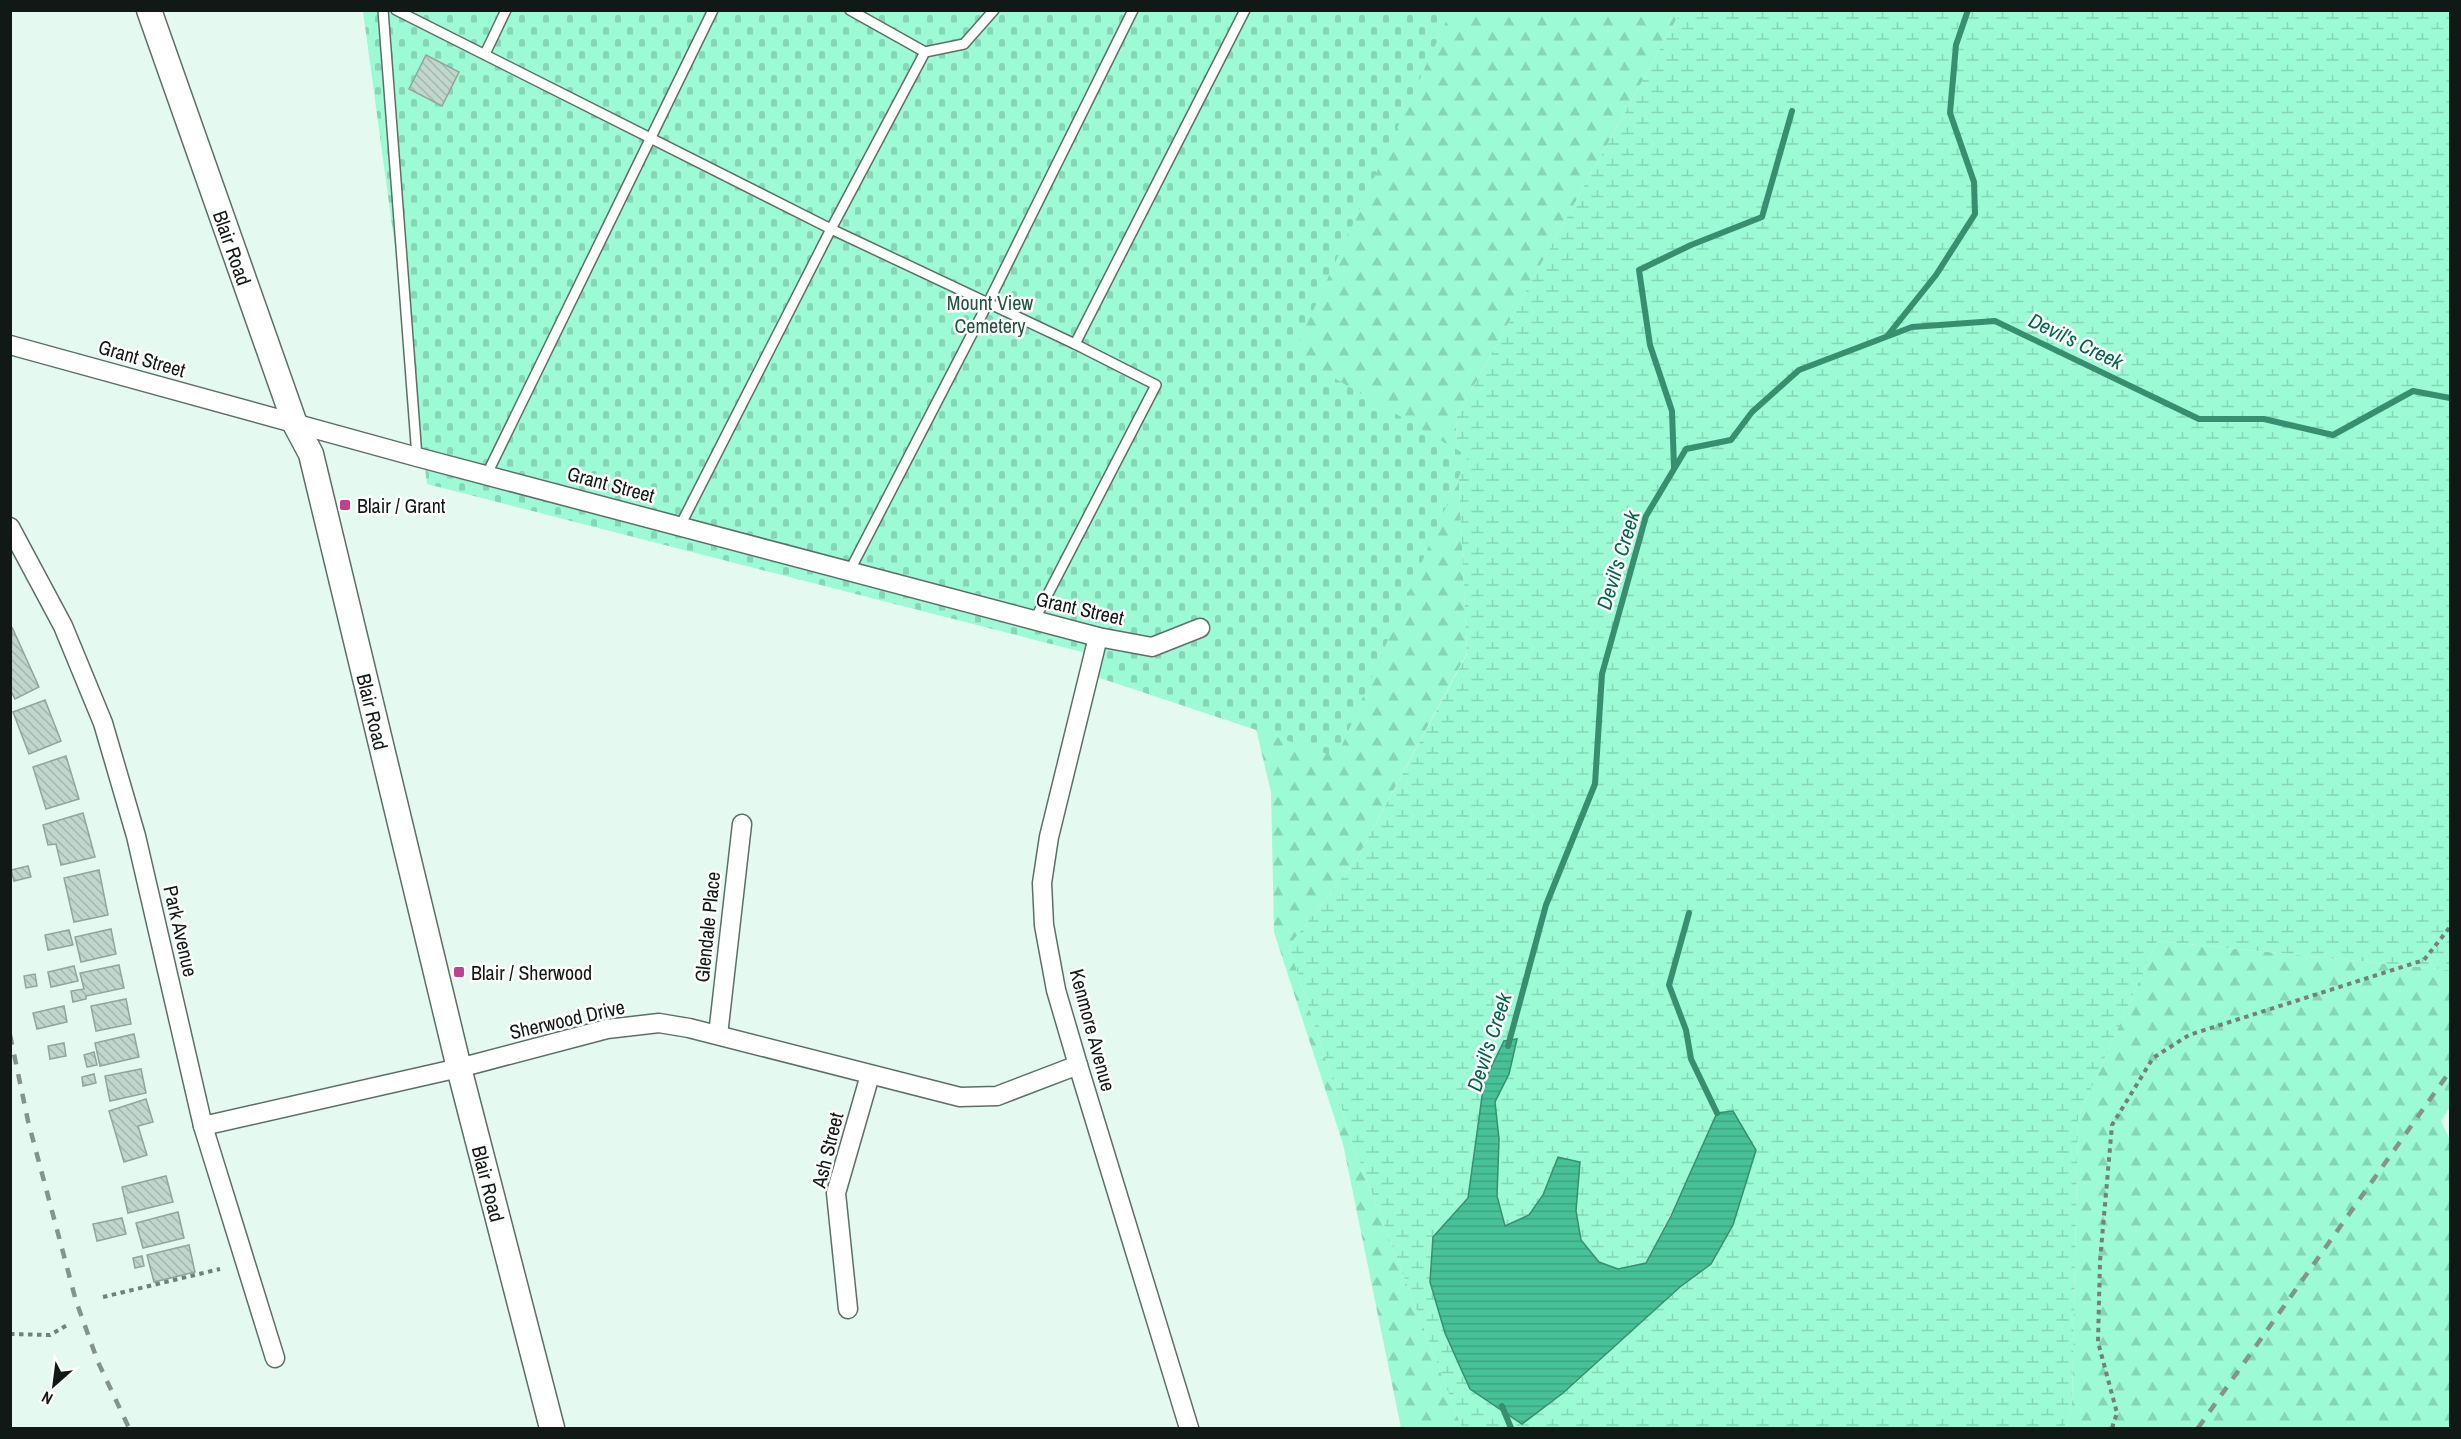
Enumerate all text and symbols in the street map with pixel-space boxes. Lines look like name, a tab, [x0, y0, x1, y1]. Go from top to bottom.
street label: Blair Road	[207, 207, 258, 289]
park label: Mount View Cemetery	[947, 289, 1033, 339]
water label: Devil's Creek	[2024, 306, 2129, 377]
street label: Grant Street	[95, 333, 189, 383]
street label: Grant Street	[564, 459, 658, 509]
place label: Blair / Grant	[357, 492, 446, 519]
marker: Blair / Grant	[338, 498, 352, 512]
water label: Devil's Creek	[1589, 506, 1647, 613]
street label: Grant Street	[1033, 585, 1127, 631]
street label: Blair Road	[351, 671, 395, 752]
street label: Glendale Place	[688, 870, 726, 984]
street label: Park Avenue	[157, 883, 205, 979]
place label: Blair / Sherwood	[471, 959, 592, 986]
marker: Blair / Sherwood	[452, 965, 466, 979]
street label: Kenmore Avenue	[1064, 966, 1122, 1094]
water label: Devil's Creek	[1459, 988, 1519, 1095]
street label: Sherwood Drive	[507, 993, 627, 1045]
street label: Ash Street	[804, 1109, 849, 1191]
street label: Blair Road	[466, 1143, 512, 1225]
north arrow	[24, 1355, 84, 1415]
text: N	[38, 1386, 56, 1410]

